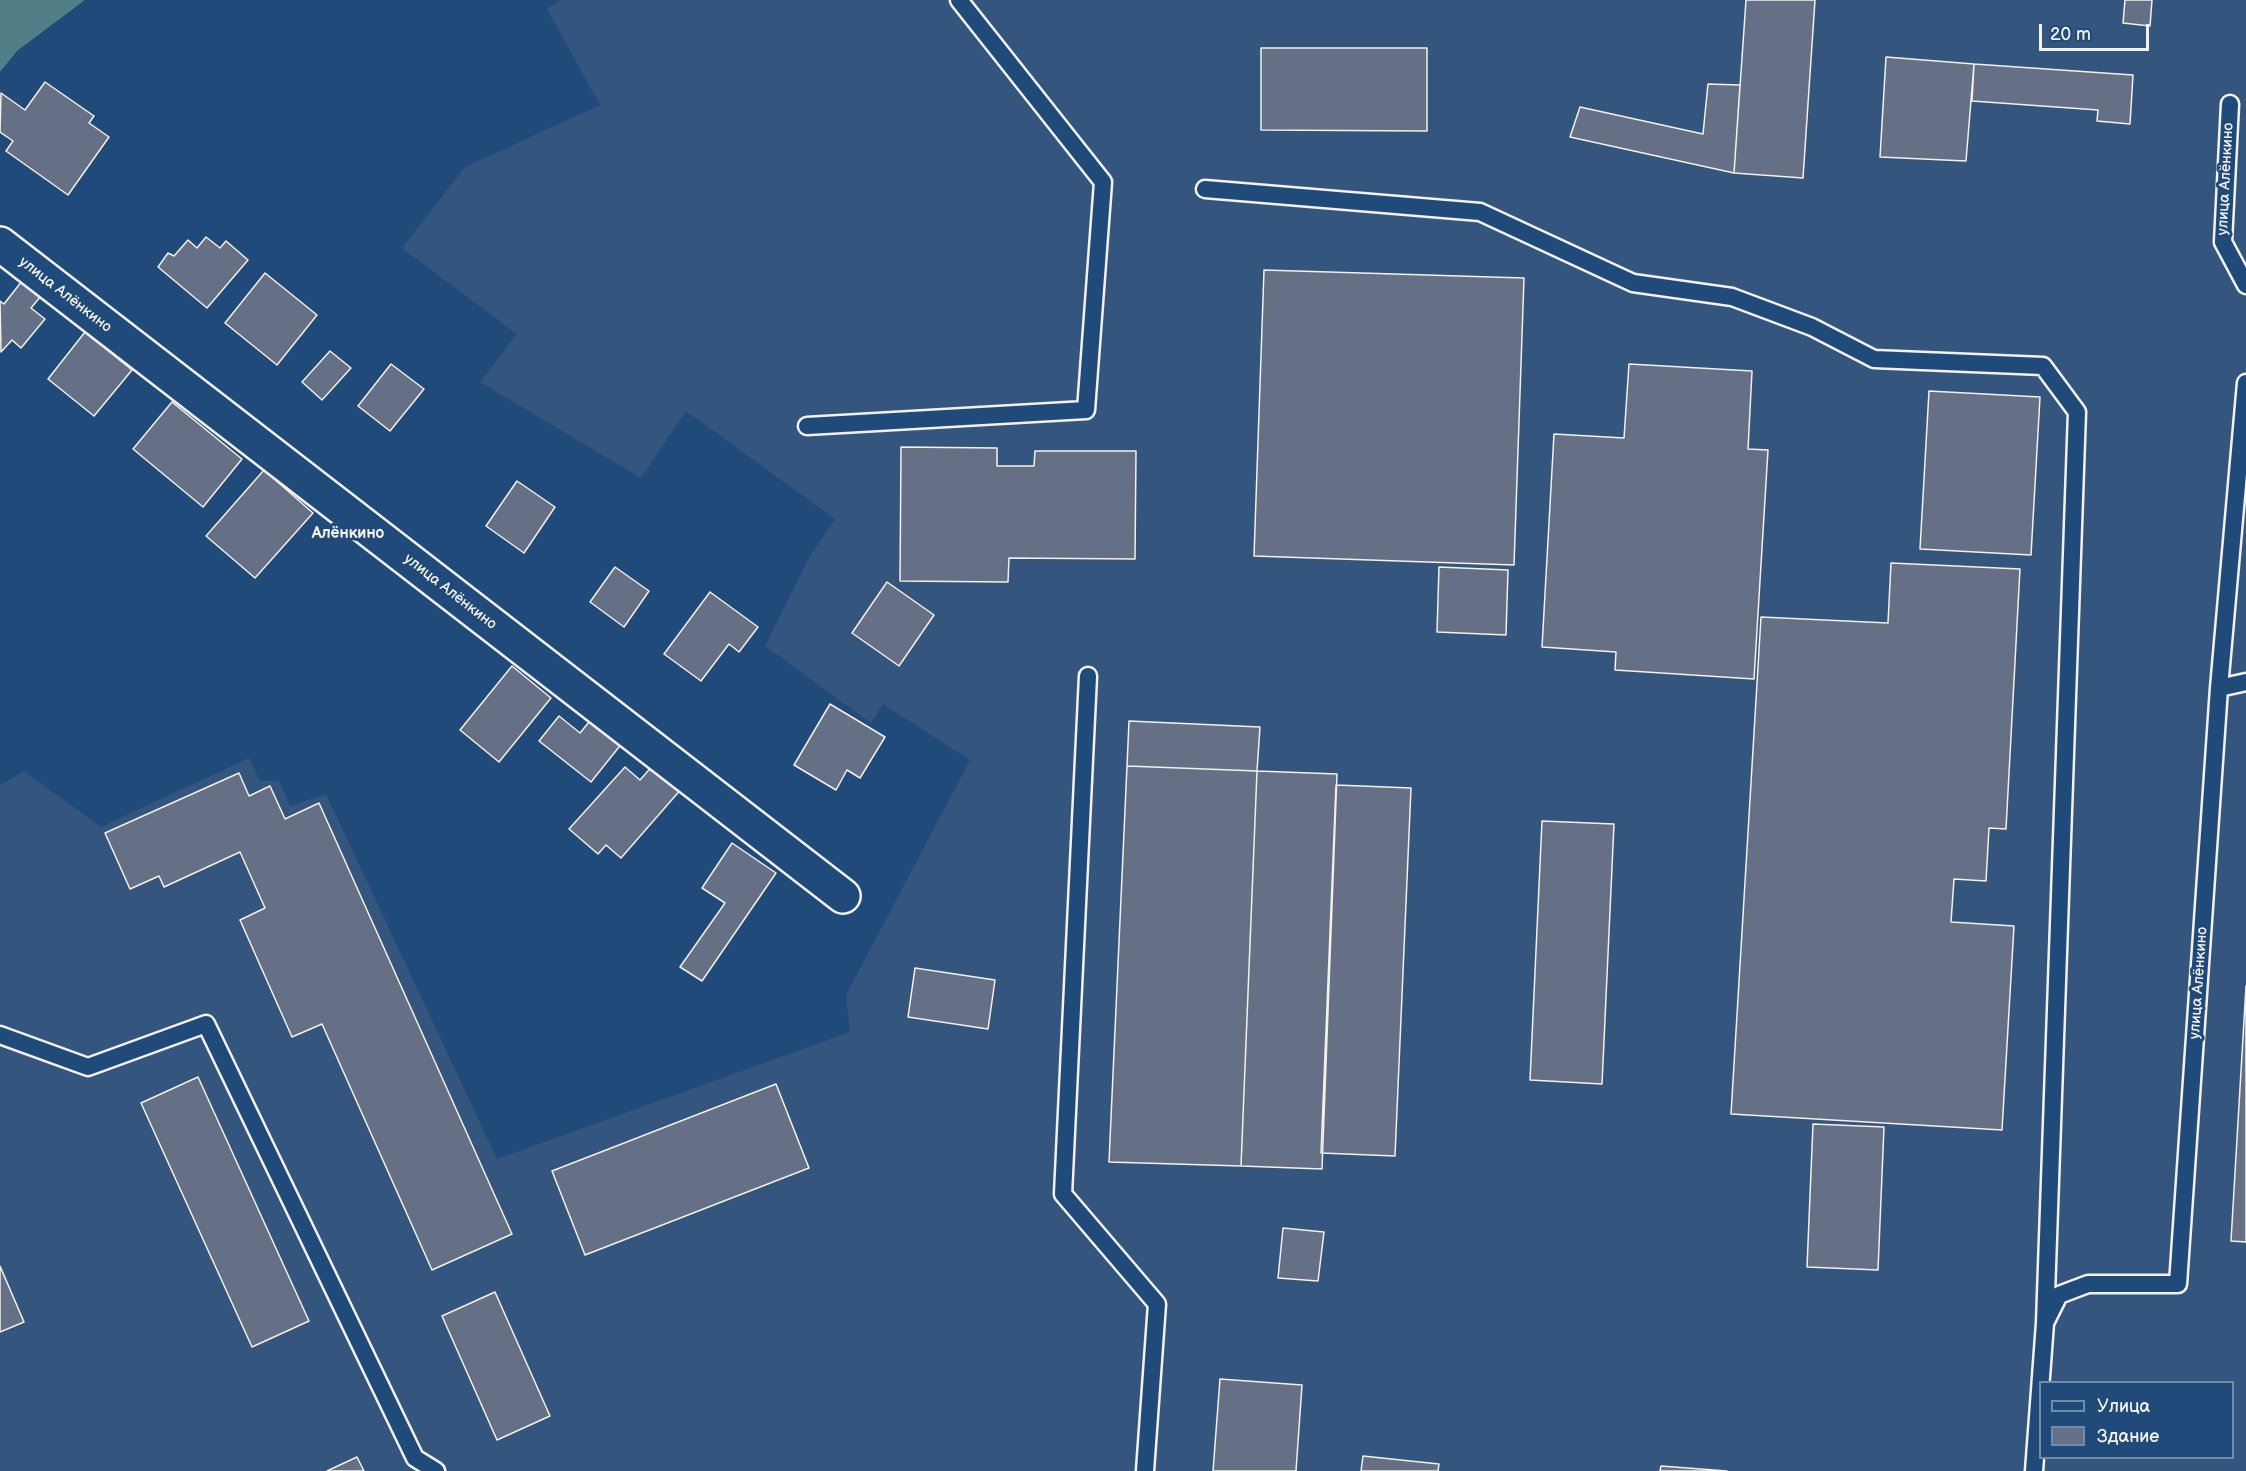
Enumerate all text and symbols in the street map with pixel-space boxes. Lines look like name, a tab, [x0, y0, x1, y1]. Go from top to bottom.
scale bar	[2042, 12, 2152, 50]
text: 20 m	[2050, 24, 2091, 45]
street label: улица Алёнкино	[2214, 122, 2238, 236]
street label: улица Алёнкино	[15, 253, 115, 337]
district label: Алёнкино	[312, 524, 384, 544]
street label: улица Алёнкино	[400, 550, 500, 634]
street label: улица Алёнкино	[2186, 926, 2212, 1040]
legend	[2039, 1381, 2234, 1459]
text: Улица	[2097, 1396, 2150, 1417]
text: Здание	[2097, 1426, 2159, 1447]

